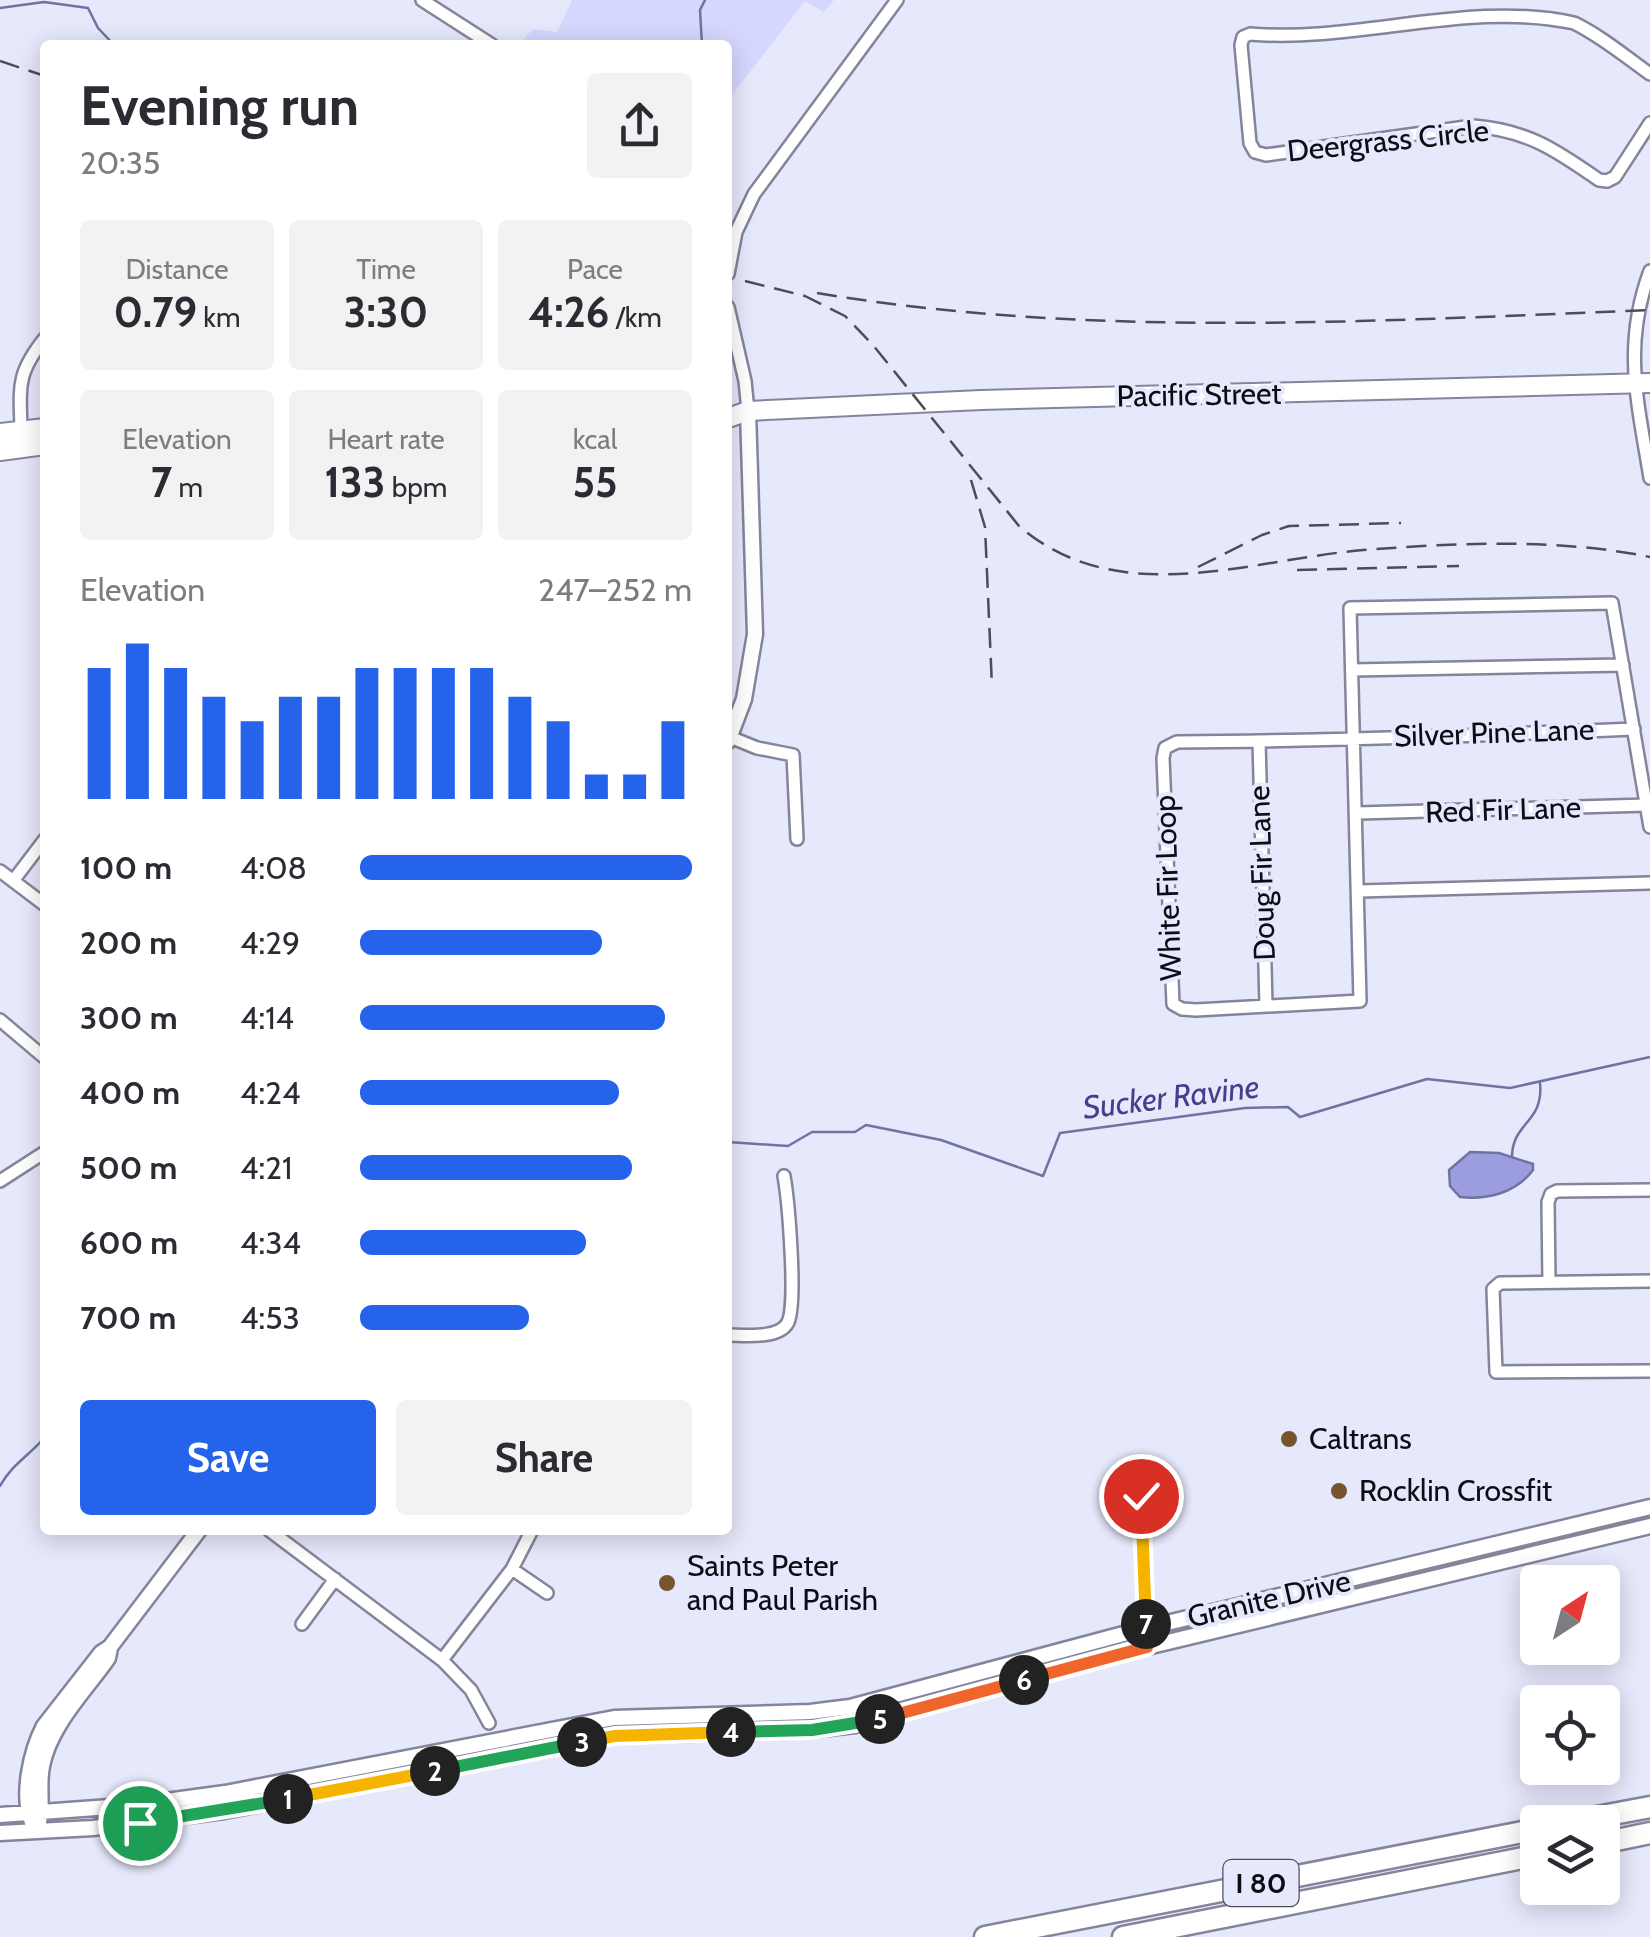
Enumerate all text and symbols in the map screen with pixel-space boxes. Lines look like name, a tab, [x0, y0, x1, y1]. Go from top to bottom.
text: Evening run	[80, 72, 359, 139]
button: share	[587, 73, 692, 178]
street label: Deergrass Circle	[1285, 112, 1491, 169]
text: 20:35	[80, 143, 160, 182]
text: Distance	[125, 252, 229, 286]
text: Time	[356, 252, 416, 286]
text: Pace	[567, 252, 623, 286]
text: 0.79	[114, 286, 197, 338]
text: 3:30	[344, 286, 428, 338]
text: 4:26	[528, 286, 609, 338]
text: km	[197, 300, 240, 334]
text: /km	[609, 300, 662, 334]
street label: Pacific Street	[1116, 375, 1282, 414]
text: Elevation	[122, 422, 232, 456]
text: Heart rate	[327, 422, 445, 456]
text: kcal	[573, 422, 617, 456]
text: 7	[151, 456, 172, 508]
text: 133	[325, 456, 385, 508]
text: 55	[572, 456, 618, 508]
text: m	[172, 470, 203, 504]
text: bpm	[385, 470, 447, 504]
text: Elevation	[80, 570, 205, 609]
text: 247–252 m	[538, 570, 692, 609]
street label: Silver Pine Lane	[1393, 711, 1595, 754]
street label: Doug Fir Lane	[1240, 785, 1283, 961]
street label: Red Fir Lane	[1424, 788, 1582, 831]
street label: White Fir Loop	[1146, 795, 1189, 981]
text: 100 m	[80, 848, 172, 887]
text: 4:08	[240, 848, 307, 887]
text: 200 m	[80, 923, 177, 962]
text: 4:29	[240, 923, 300, 962]
text: 300 m	[80, 998, 177, 1037]
text: 4:14	[240, 998, 294, 1037]
water label: Sucker Ravine	[1081, 1066, 1261, 1127]
text: 400 m	[80, 1073, 180, 1112]
text: 4:24	[240, 1073, 300, 1112]
text: 500 m	[80, 1148, 177, 1187]
text: 4:21	[240, 1148, 292, 1187]
text: 600 m	[80, 1223, 178, 1262]
text: 4:34	[240, 1223, 301, 1262]
text: 700 m	[80, 1298, 176, 1337]
text: 4:53	[240, 1298, 300, 1337]
button: Save	[80, 1400, 376, 1515]
button: Share	[396, 1400, 692, 1515]
place label: Caltrans	[1309, 1420, 1412, 1457]
marker: Caltrans	[1278, 1428, 1300, 1450]
pin	[1099, 1454, 1184, 1539]
icon: check	[1114, 1469, 1169, 1524]
place label: Rocklin Crossfit	[1359, 1472, 1552, 1509]
marker: Rocklin Crossfit	[1328, 1480, 1350, 1502]
place label: Saints Peter and Paul Parish	[687, 1547, 878, 1618]
street label: Granite Drive	[1184, 1562, 1354, 1635]
north arrow	[1520, 1565, 1620, 1665]
map controls	[1520, 1565, 1620, 1905]
marker: Saints Peter and Paul Parish	[656, 1572, 678, 1594]
pin: 7	[1121, 1599, 1171, 1649]
text: 7	[1139, 1607, 1153, 1641]
pin: 6	[999, 1655, 1049, 1705]
text: 6	[1016, 1663, 1032, 1697]
button: locate	[1520, 1685, 1620, 1785]
pin: 5	[855, 1694, 905, 1744]
text: 5	[872, 1702, 888, 1736]
pin: 4	[706, 1707, 756, 1757]
text: 4	[722, 1715, 740, 1749]
pin: 3	[557, 1717, 607, 1767]
text: 3	[574, 1725, 590, 1759]
pin: 2	[410, 1746, 460, 1796]
text: 2	[428, 1754, 442, 1788]
pin: 1	[263, 1774, 313, 1824]
pin	[98, 1781, 183, 1866]
text: 1	[283, 1782, 293, 1816]
icon: arrive	[113, 1796, 168, 1851]
button: layers	[1520, 1805, 1620, 1905]
road number: I 80	[1224, 1860, 1298, 1906]

